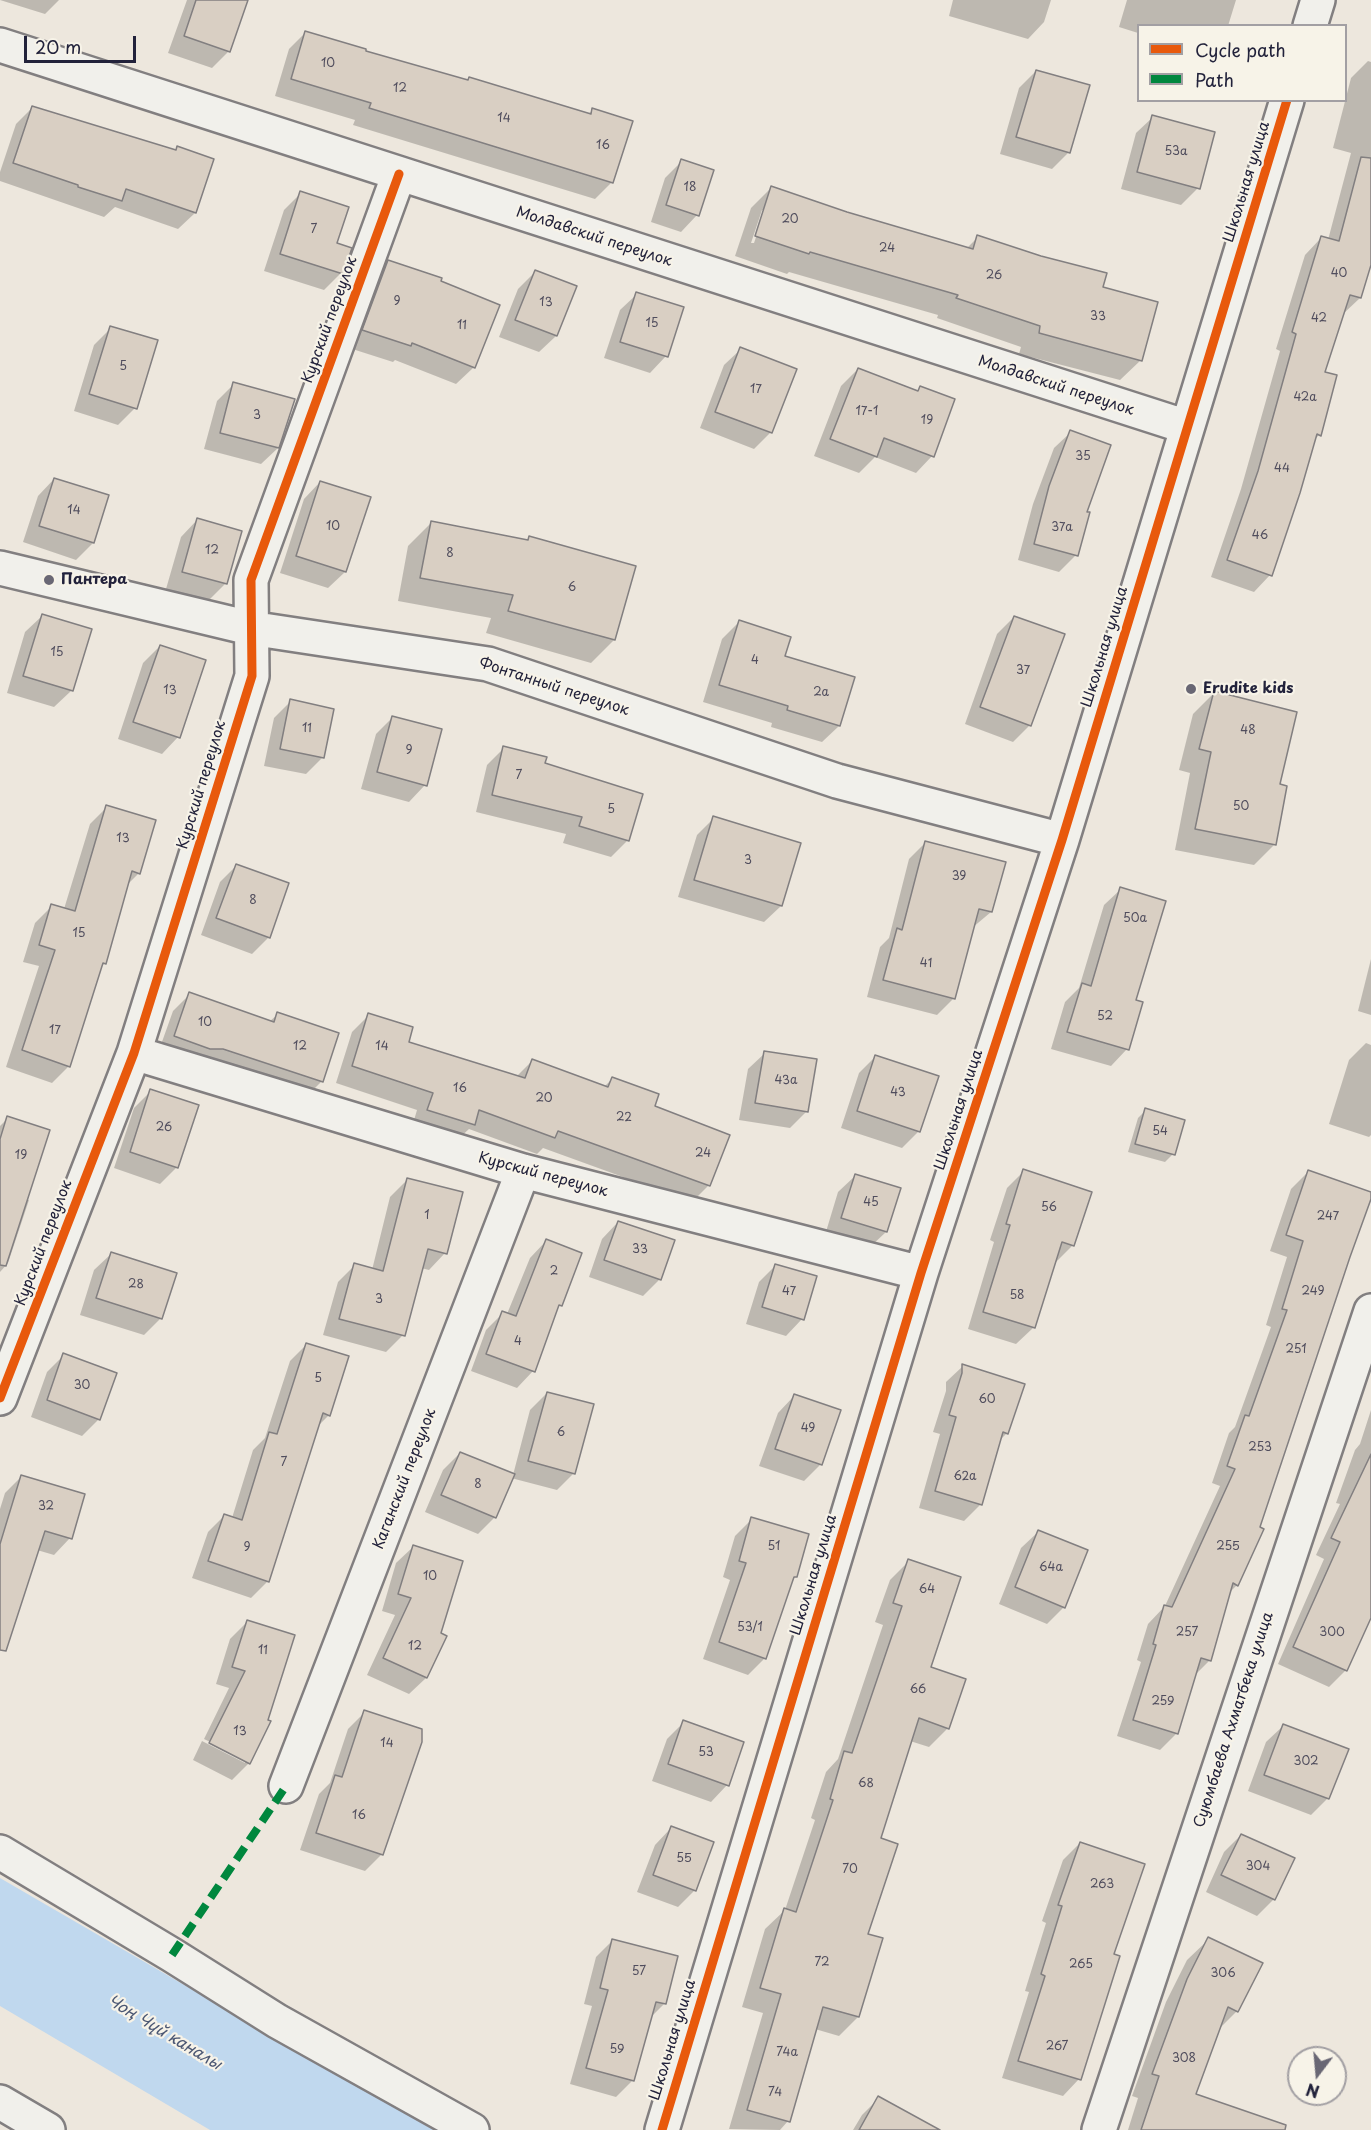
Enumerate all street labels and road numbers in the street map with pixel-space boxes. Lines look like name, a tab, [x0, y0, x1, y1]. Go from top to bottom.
street label: Школьная улица	[1220, 119, 1274, 245]
street label: Молдавский переулок	[514, 203, 674, 271]
street label: Курский переулок	[299, 254, 361, 386]
street label: Молдавский переулок	[976, 352, 1136, 420]
street label: Школьная улица	[1078, 584, 1132, 710]
street label: Фонтанный переулок	[477, 654, 631, 720]
street label: Курский переулок	[174, 719, 230, 851]
street label: Школьная улица	[931, 1048, 987, 1172]
street label: Курский переулок	[476, 1149, 610, 1201]
street label: Курский переулок	[12, 1178, 76, 1308]
street label: Каганский переулок	[370, 1406, 440, 1552]
street label: Школьная улица	[787, 1512, 841, 1638]
street label: Суюмбаева Ахматбека улица	[1191, 1610, 1277, 1830]
street label: Школьная улица	[646, 1977, 700, 2103]

